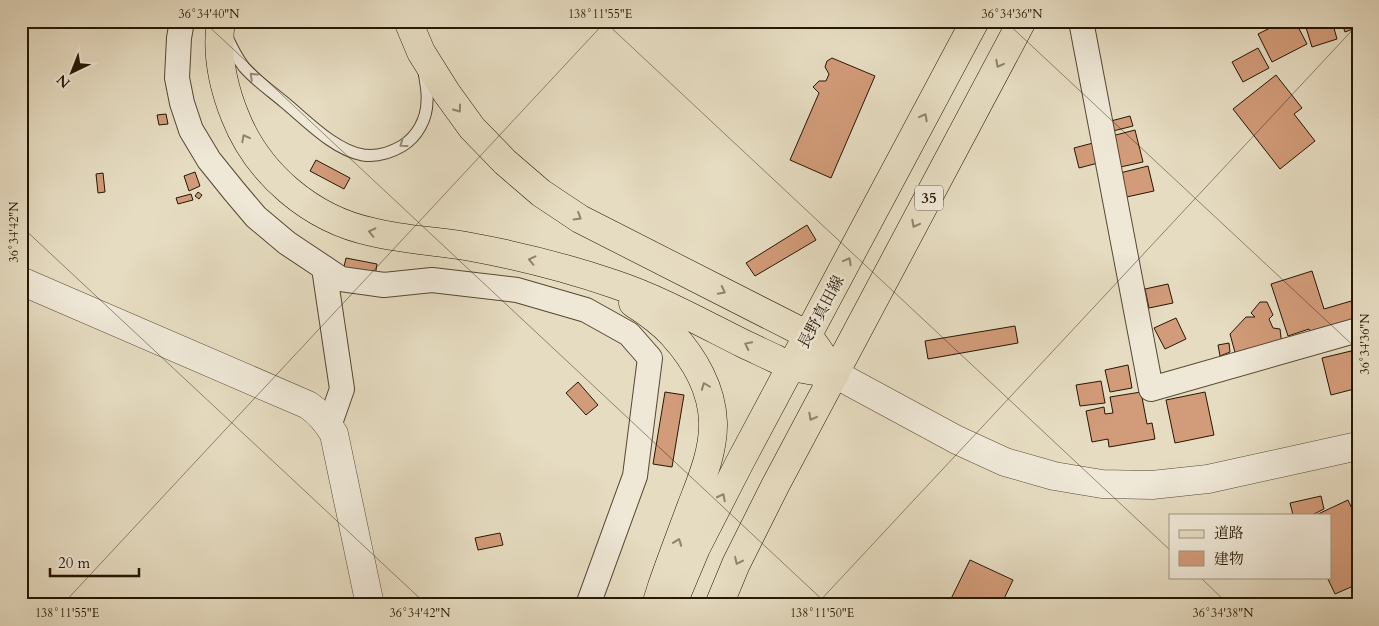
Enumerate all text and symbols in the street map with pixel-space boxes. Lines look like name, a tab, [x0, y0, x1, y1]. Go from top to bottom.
text: 36°34'40"N	[179, 6, 240, 22]
text: 138°11'55"E	[568, 6, 632, 22]
text: 36°34'36"N	[982, 6, 1043, 22]
north arrow	[48, 48, 98, 98]
one-way arrow	[995, 59, 1005, 68]
text: N	[53, 70, 74, 92]
one-way arrow	[250, 73, 259, 82]
one-way arrow	[452, 103, 461, 113]
one-way arrow	[918, 113, 928, 122]
one-way arrow	[242, 134, 252, 143]
one-way arrow	[399, 138, 409, 147]
road number: 35	[915, 186, 943, 210]
text: 36°34'42"N	[6, 201, 22, 262]
one-way arrow	[572, 211, 581, 221]
one-way arrow	[911, 218, 921, 227]
one-way arrow	[368, 227, 377, 238]
one-way arrow	[528, 255, 537, 266]
one-way arrow	[842, 257, 852, 266]
street label: 長野真田線	[793, 272, 849, 352]
one-way arrow	[717, 285, 726, 295]
text: 36°34'36"N	[1357, 313, 1373, 374]
one-way arrow	[744, 341, 753, 351]
one-way arrow	[701, 382, 711, 391]
one-way arrow	[808, 411, 818, 420]
one-way arrow	[716, 493, 726, 502]
legend	[1169, 514, 1332, 578]
text: 道路	[1214, 523, 1244, 543]
one-way arrow	[672, 538, 682, 547]
scale bar	[50, 546, 139, 578]
text: 建物	[1214, 549, 1244, 569]
text: 20 m	[58, 553, 90, 573]
one-way arrow	[733, 556, 744, 565]
text: 138°11'55"E	[35, 605, 99, 621]
text: 36°34'42"N	[390, 605, 451, 621]
text: 138°11'50"E	[790, 605, 854, 621]
text: 36°34'38"N	[1193, 605, 1254, 621]

